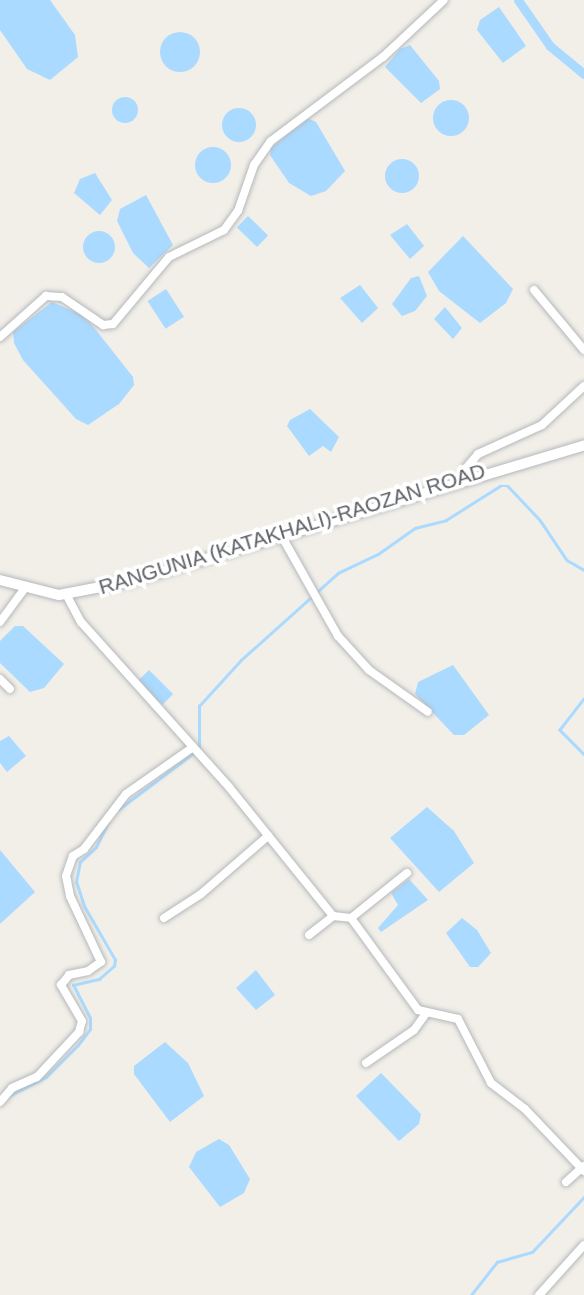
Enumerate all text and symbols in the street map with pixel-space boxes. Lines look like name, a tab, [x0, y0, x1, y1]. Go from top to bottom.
street label: RANGUNIA (KATAKHALI)-RAOZAN ROAD	[95, 458, 489, 600]

